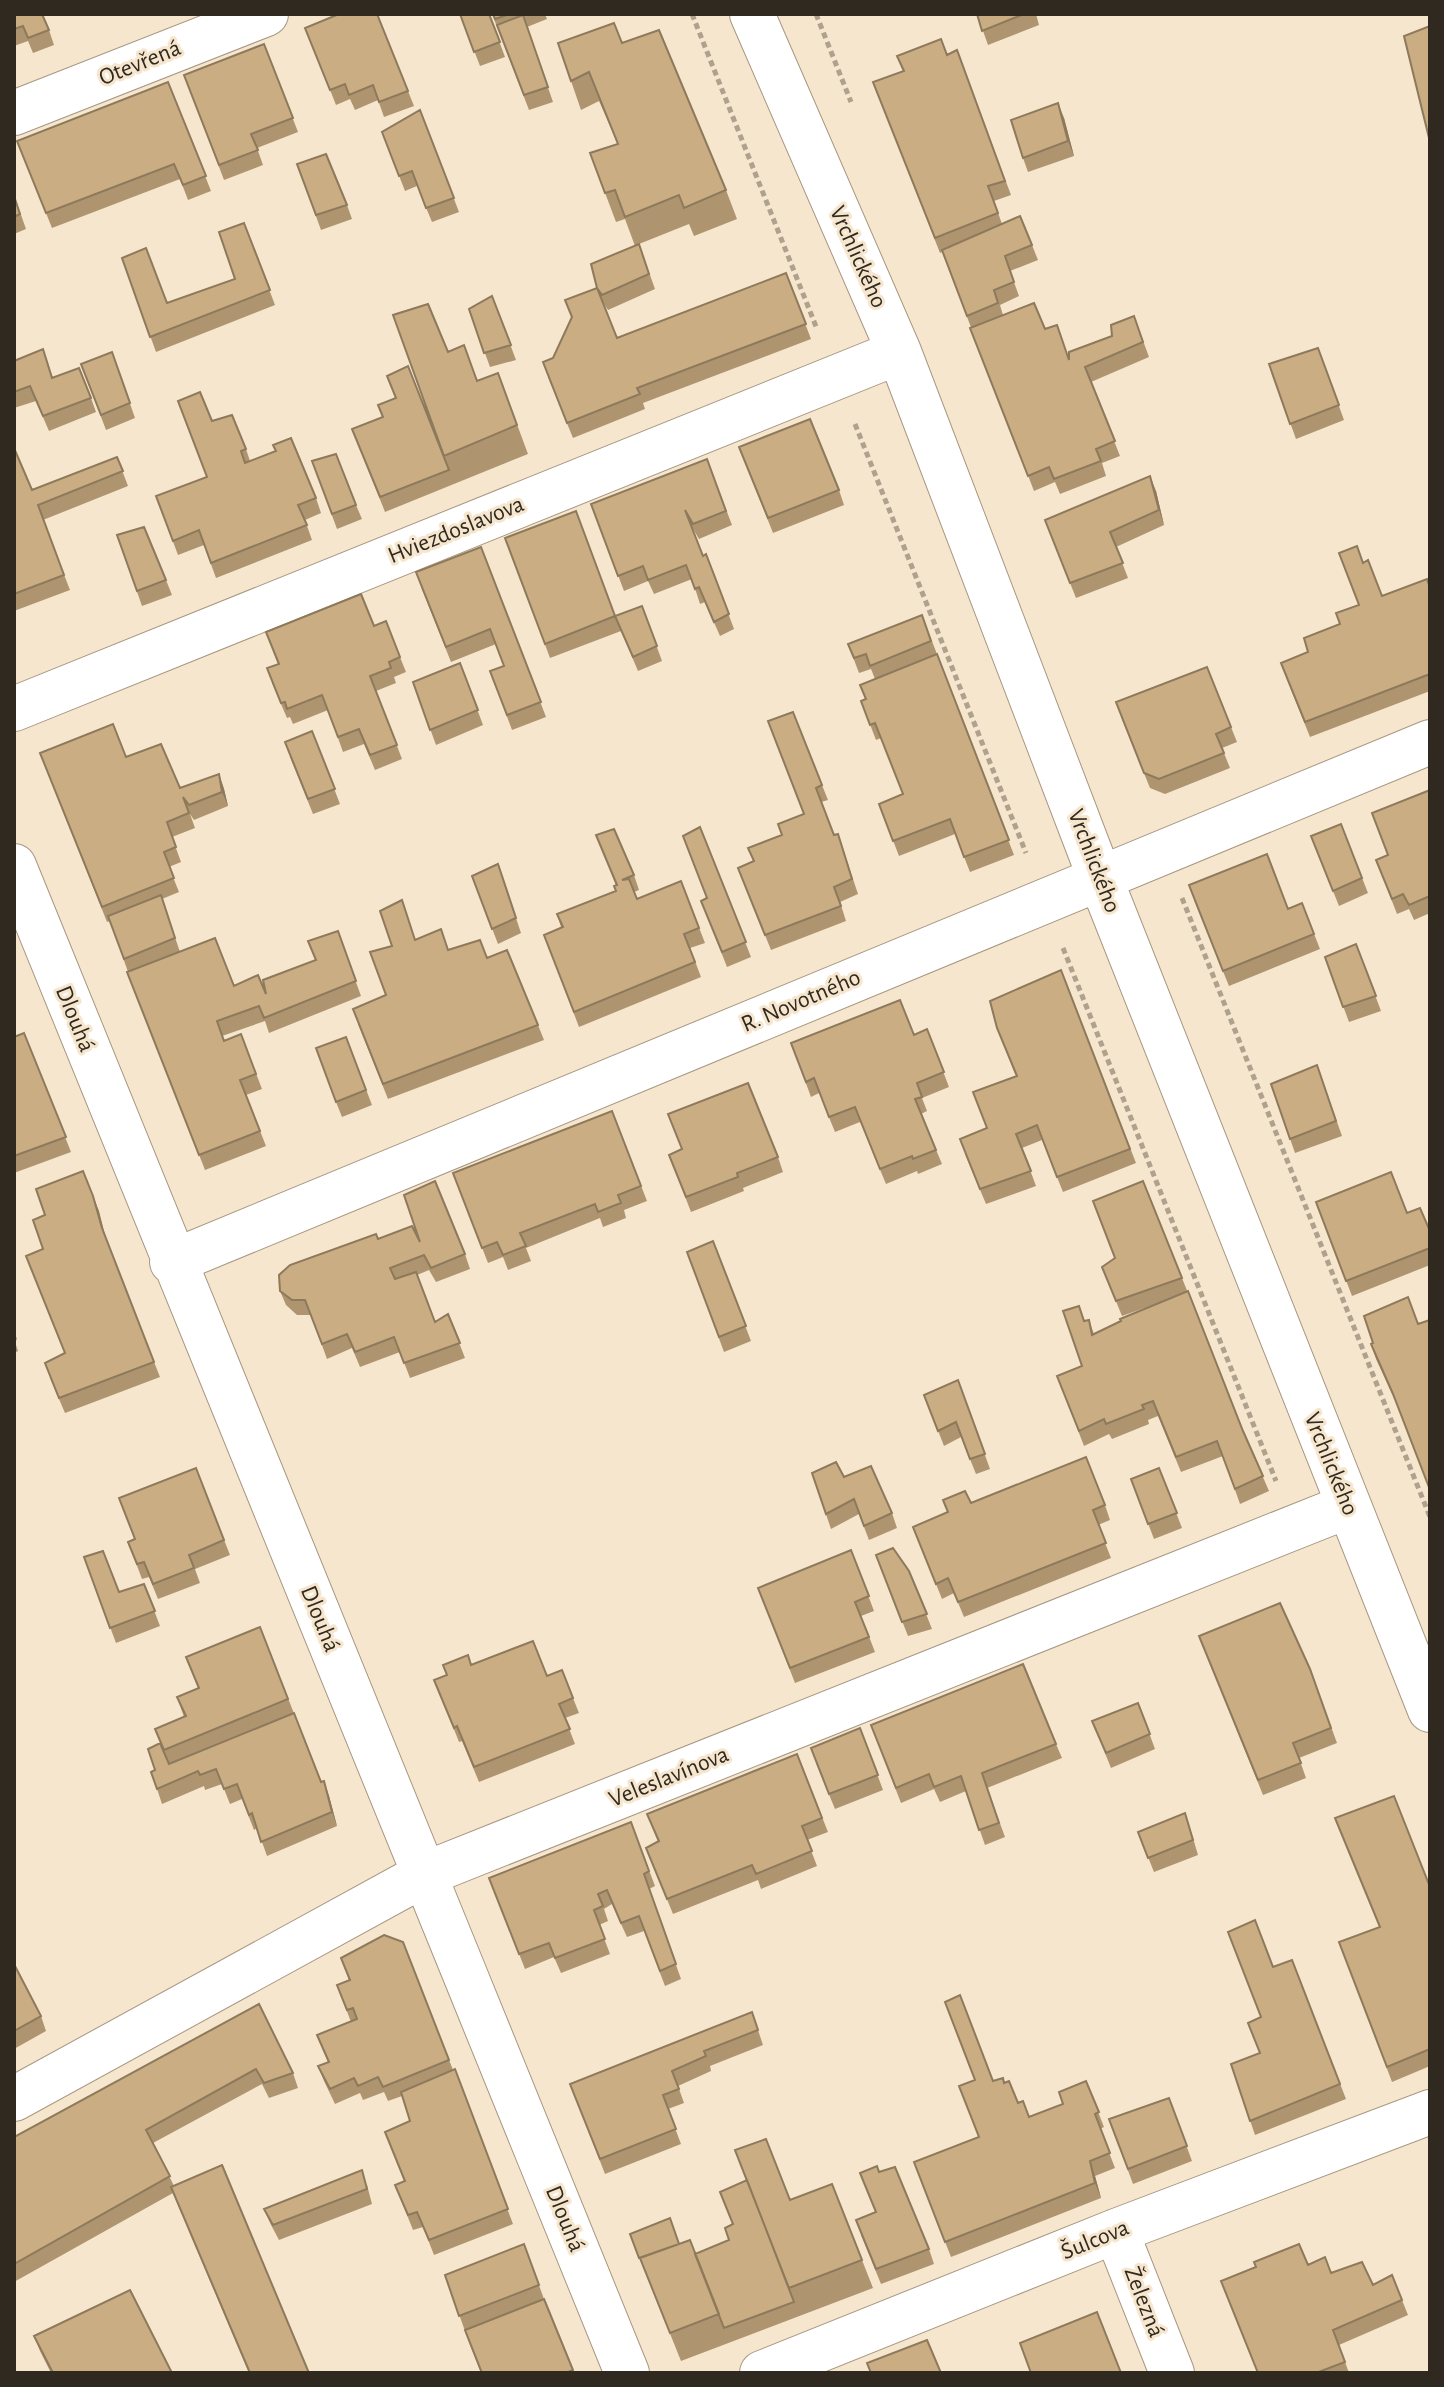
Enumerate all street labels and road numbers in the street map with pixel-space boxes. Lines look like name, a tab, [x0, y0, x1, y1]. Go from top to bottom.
street label: Otevřená	[96, 36, 184, 90]
street label: Vrchlického	[825, 202, 891, 312]
street label: Hviezdoslavova	[385, 492, 527, 568]
street label: Vrchlického	[1063, 806, 1125, 916]
street label: R. Novotného	[738, 965, 864, 1037]
street label: Dlouhá	[51, 983, 99, 1055]
street label: Vrchlického	[1300, 1409, 1362, 1519]
street label: Dlouhá	[296, 1583, 344, 1655]
street label: Veleslavínova	[606, 1742, 732, 1812]
street label: Dlouhá	[541, 2183, 589, 2255]
street label: Šulcova	[1057, 2215, 1132, 2264]
street label: Železná	[1120, 2263, 1169, 2341]

